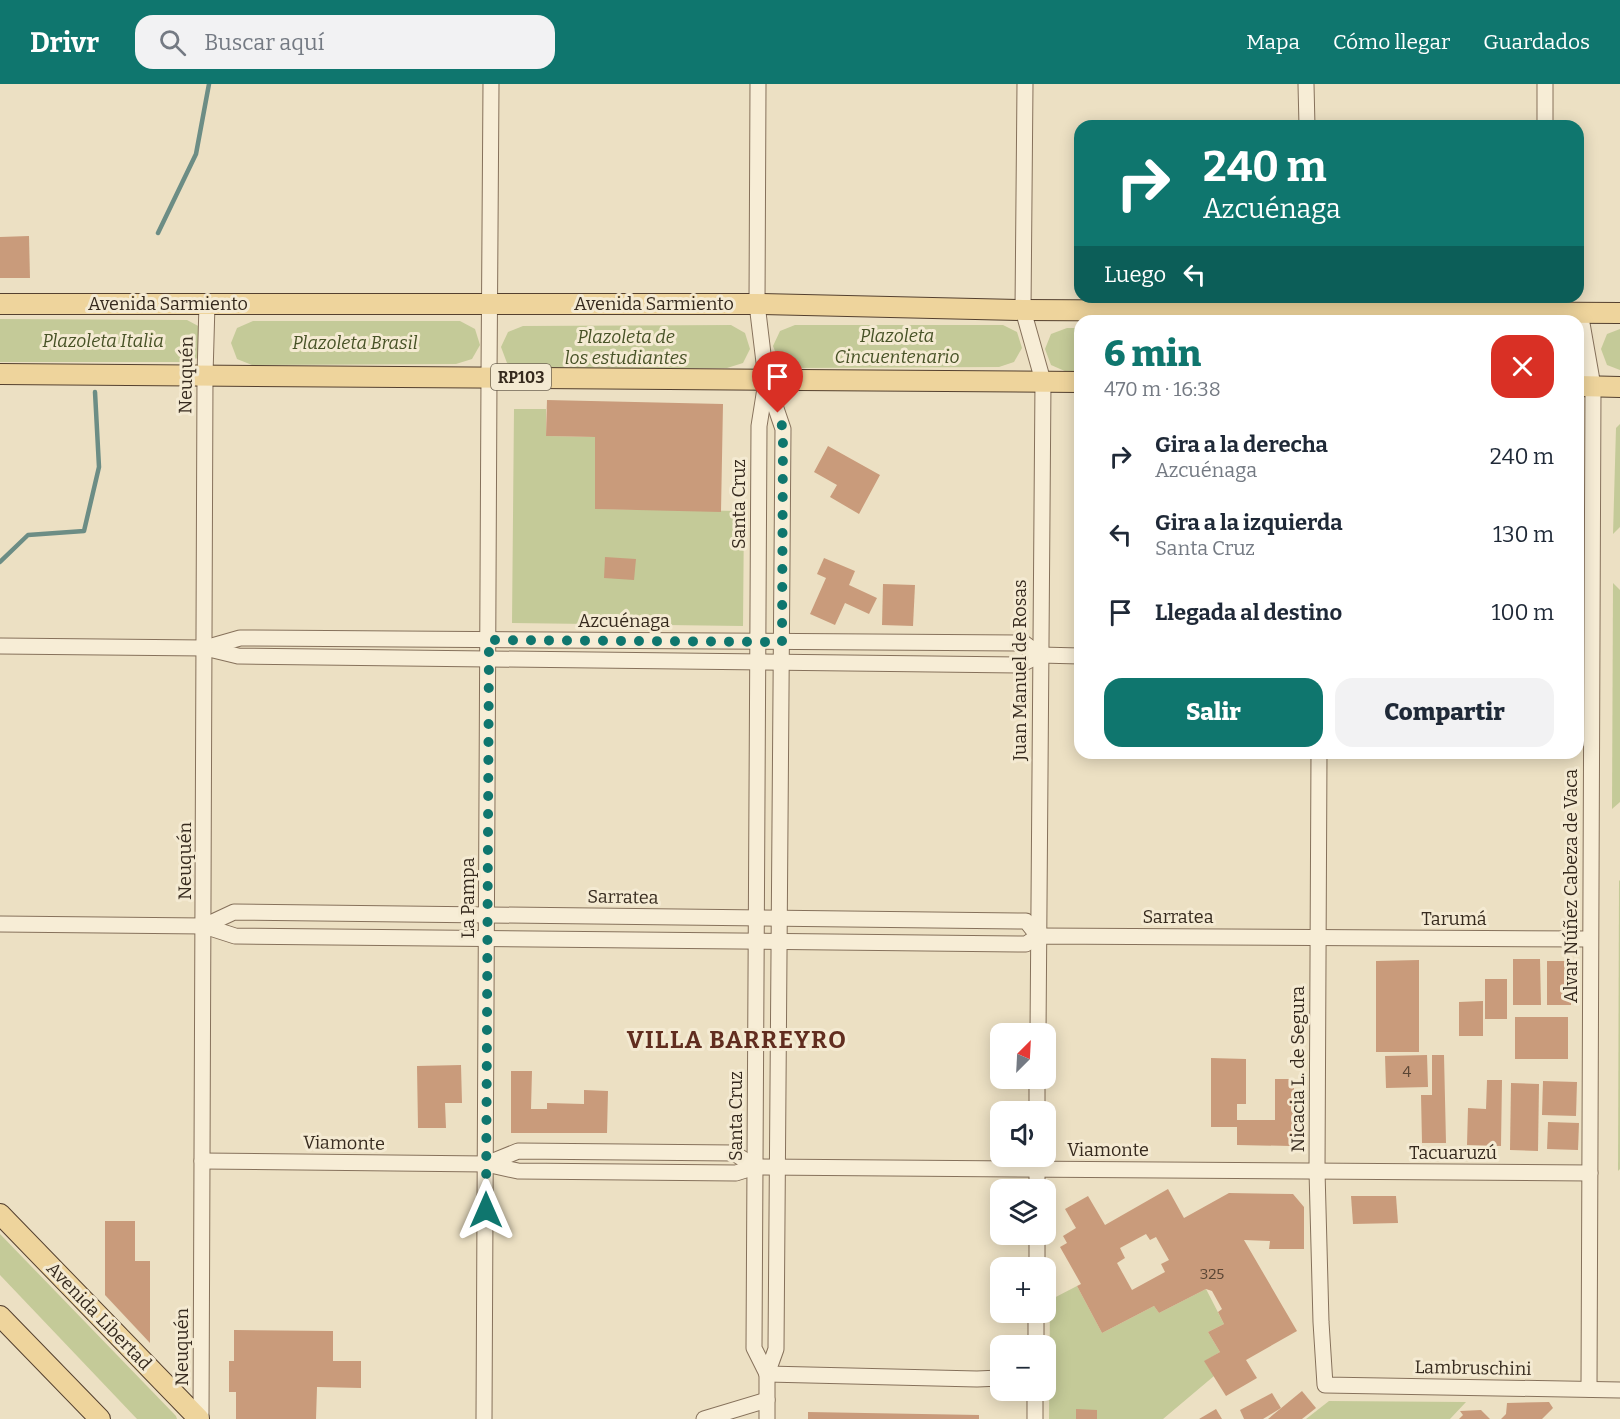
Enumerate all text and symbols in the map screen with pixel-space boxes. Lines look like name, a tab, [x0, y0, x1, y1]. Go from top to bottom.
search box	[135, 15, 555, 69]
text: Drivr	[30, 26, 99, 59]
icon: search	[156, 26, 189, 59]
text: Buscar aquí	[204, 29, 324, 56]
text: Mapa	[1246, 29, 1300, 55]
text: Cómo llegar	[1333, 29, 1450, 55]
text: Guardados	[1483, 29, 1590, 55]
text: 240 m	[1203, 142, 1327, 192]
icon: right	[1104, 144, 1182, 222]
text: Azcuénaga	[1203, 193, 1341, 225]
icon: left	[1178, 258, 1211, 291]
text: Luego	[1104, 261, 1166, 288]
street label: Avenida Sarmiento	[88, 293, 248, 315]
street label: Avenida Sarmiento	[574, 293, 734, 315]
park label: Plazoleta Cincuentenario	[835, 325, 959, 368]
park label: Plazoleta de los estudiantes	[565, 326, 688, 369]
park label: Plazoleta Italia	[42, 330, 164, 352]
park label: Plazoleta Brasil	[292, 332, 418, 354]
text: 6 min	[1104, 332, 1201, 376]
street label: Neuquén	[174, 335, 198, 414]
button: close	[1491, 335, 1554, 398]
pin	[752, 351, 803, 413]
icon: arrive	[761, 360, 794, 393]
road number: RP103	[491, 364, 551, 390]
text: 470 m · 16:38	[1104, 377, 1221, 401]
text: Gira a la derecha	[1155, 431, 1328, 458]
icon: right	[1104, 440, 1137, 473]
text: 240 m	[1490, 443, 1554, 470]
text: Azcuénaga	[1155, 458, 1257, 482]
street label: Santa Cruz	[728, 459, 750, 549]
text: Gira a la izquierda	[1155, 509, 1343, 536]
icon: left	[1104, 518, 1137, 551]
text: 130 m	[1493, 521, 1554, 548]
text: Santa Cruz	[1155, 536, 1255, 560]
street label: Juan Manuel de Rosas	[1009, 579, 1031, 762]
icon: arrive	[1104, 596, 1137, 629]
text: Llegada al destino	[1155, 599, 1342, 626]
text: 100 m	[1491, 599, 1554, 626]
street label: Azcuénaga	[578, 610, 670, 632]
button: Salir	[1104, 678, 1323, 747]
button: Compartir	[1335, 678, 1554, 747]
street label: Alvar Núñez Cabeza de Vaca	[1560, 769, 1582, 1003]
street label: Neuquén	[174, 822, 196, 900]
street label: La Pampa	[457, 857, 479, 939]
street label: Sarratea	[587, 885, 659, 909]
street label: Sarratea	[1142, 906, 1214, 928]
street label: Tarumá	[1421, 908, 1487, 930]
street label: Nicacia L. de Segura	[1287, 986, 1309, 1152]
north arrow	[990, 1023, 1056, 1089]
map controls	[990, 1023, 1056, 1401]
district label: VILLA BARREYRO	[627, 1026, 847, 1054]
house number: 4	[1403, 1063, 1412, 1081]
street label: Santa Cruz	[725, 1071, 747, 1161]
button: sound	[990, 1101, 1056, 1167]
street label: Viamonte	[303, 1131, 385, 1155]
street label: Viamonte	[1067, 1139, 1149, 1161]
street label: Tacuaruzú	[1409, 1142, 1497, 1164]
position arrow	[454, 1178, 518, 1242]
button: layers	[990, 1179, 1056, 1245]
street label: Avenida Libertad	[42, 1257, 156, 1375]
button: +	[990, 1257, 1056, 1323]
house number: 325	[1200, 1265, 1224, 1283]
street label: Neuquén	[171, 1308, 193, 1386]
button: −	[990, 1335, 1056, 1401]
street label: Lambruschini	[1414, 1356, 1532, 1380]

